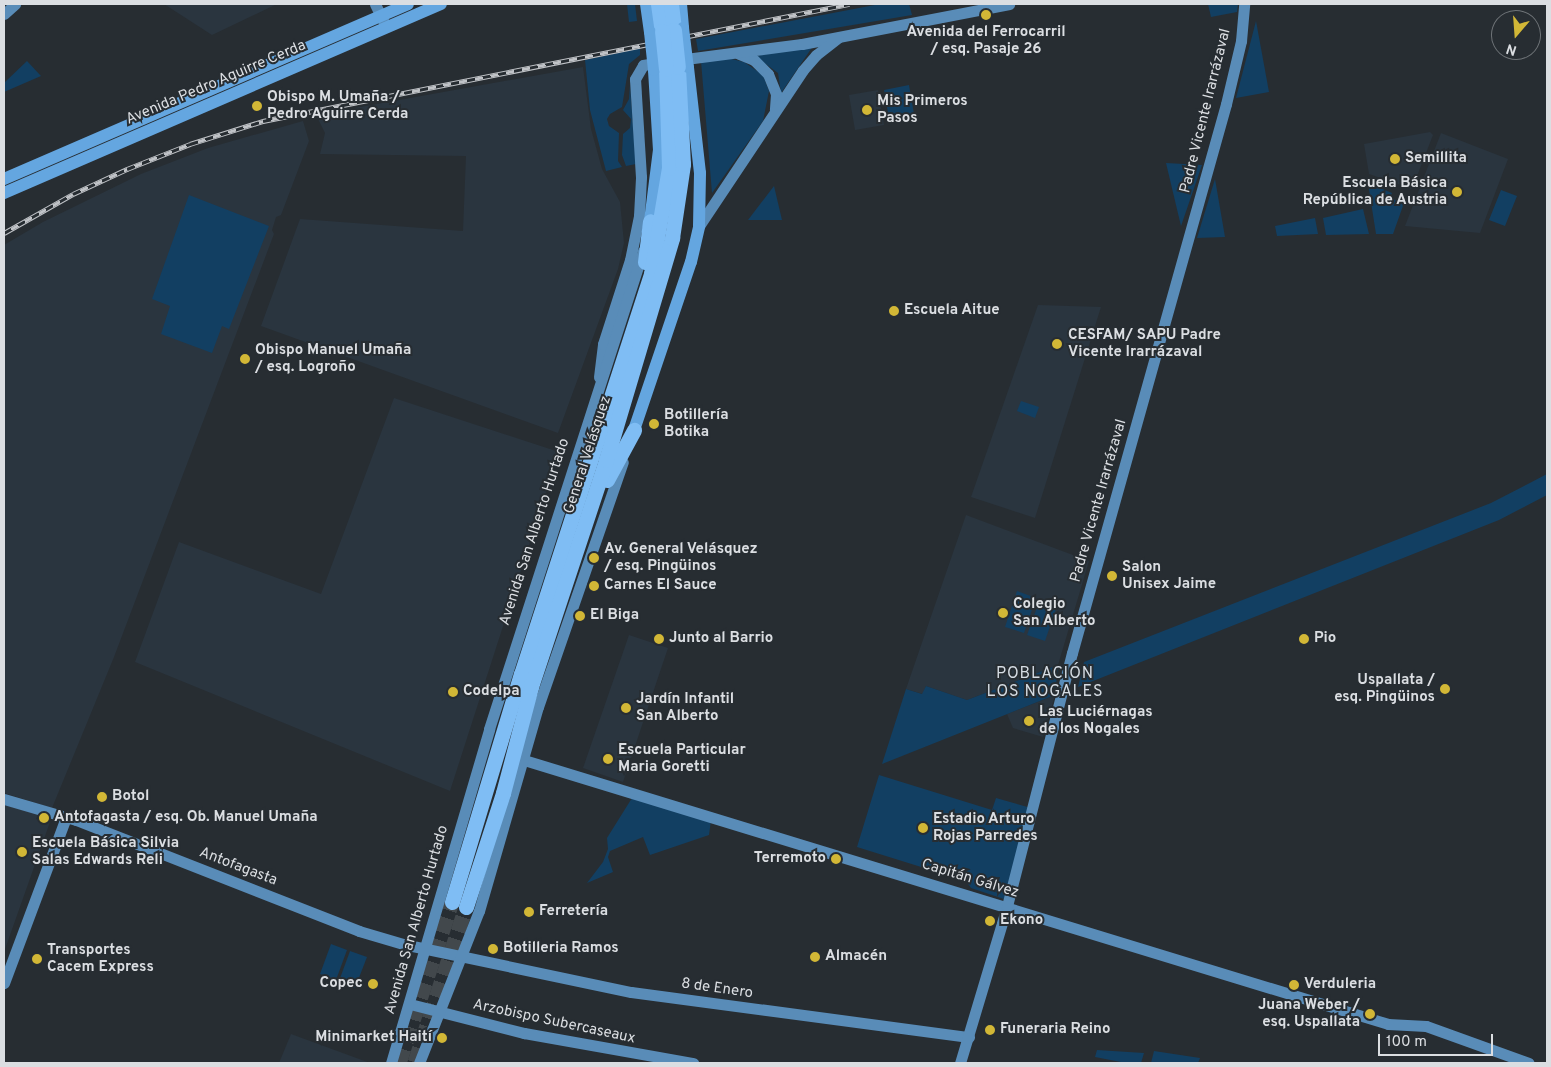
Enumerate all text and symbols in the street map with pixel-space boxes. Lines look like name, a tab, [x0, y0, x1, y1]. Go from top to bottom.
marker: Avenida del Ferrocarril / esq. Pasaje 26	[980, 9, 992, 21]
north arrow	[1491, 10, 1541, 60]
place label: Avenida del Ferrocarril / esq. Pasaje 26	[906, 23, 1066, 58]
street label: Padre Vicente Irarrázaval	[1177, 27, 1235, 195]
street label: Avenida Pedro Aguirre Cerda	[123, 37, 309, 129]
text: N	[1504, 39, 1519, 58]
place label: Obispo M. Umaña / Pedro Aguirre Cerda	[267, 88, 409, 123]
place label: Mis Primeros Pasos	[877, 92, 968, 127]
marker: Obispo M. Umaña / Pedro Aguirre Cerda	[251, 100, 263, 112]
marker: Mis Primeros Pasos	[861, 104, 873, 116]
place label: Semillita	[1405, 150, 1467, 168]
marker: Semillita	[1389, 153, 1401, 165]
place label: Escuela Básica República de Austria	[1302, 174, 1447, 209]
marker: Escuela Básica República de Austria	[1451, 186, 1463, 198]
place label: Escuela Aitue	[904, 302, 1000, 320]
marker: Escuela Aitue	[888, 305, 900, 317]
place label: CESFAM/ SAPU Padre Vicente Irarrázaval	[1068, 326, 1221, 361]
marker: CESFAM/ SAPU Padre Vicente Irarrázaval	[1050, 337, 1064, 351]
place label: Obispo Manuel Umaña / esq. Logroño	[255, 341, 411, 376]
marker: Obispo Manuel Umaña / esq. Logroño	[239, 353, 251, 365]
street label: General Velásquez	[560, 393, 616, 517]
place label: Botillería Botika	[664, 406, 729, 441]
street label: Padre Vicente Irarrázaval	[1067, 417, 1131, 585]
marker: Botillería Botika	[648, 418, 660, 430]
street label: Avenida San Alberto Hurtado	[496, 436, 574, 628]
place label: Av. General Velásquez / esq. Pingüinos	[604, 540, 758, 575]
marker: Av. General Velásquez / esq. Pingüinos	[588, 552, 600, 564]
place label: Salon Unisex Jaime	[1122, 558, 1216, 593]
marker: Salon Unisex Jaime	[1106, 570, 1118, 582]
place label: Carnes El Sauce	[604, 577, 717, 595]
marker: Carnes El Sauce	[588, 580, 600, 592]
place label: Colegio San Alberto	[1013, 595, 1096, 630]
place label: El Biga	[590, 607, 639, 625]
marker: Colegio San Alberto	[997, 607, 1009, 619]
marker: El Biga	[574, 610, 586, 622]
place label: Junto al Barrio	[669, 630, 773, 648]
place label: Pio	[1314, 630, 1336, 648]
marker: Junto al Barrio	[653, 633, 665, 645]
marker: Pio	[1298, 633, 1310, 645]
district label: POBLACIÓN LOS NOGALES	[985, 664, 1105, 702]
place label: Uspallata / esq. Pingüinos	[1334, 671, 1435, 706]
place label: Codelpa	[463, 683, 520, 701]
marker: Uspallata / esq. Pingüinos	[1439, 683, 1451, 695]
marker: Codelpa	[447, 686, 459, 698]
place label: Jardín Infantil San Alberto	[636, 690, 734, 725]
marker: Jardín Infantil San Alberto	[620, 702, 632, 714]
place label: Las Luciérnagas de los Nogales	[1039, 703, 1153, 738]
marker: Las Luciérnagas de los Nogales	[1023, 715, 1035, 727]
place label: Escuela Particular Maria Goretti	[618, 741, 746, 776]
marker: Escuela Particular Maria Goretti	[602, 753, 614, 765]
place label: Botol	[112, 788, 149, 806]
marker: Botol	[96, 791, 108, 803]
place label: Antofagasta / esq. Ob. Manuel Umaña	[54, 809, 318, 827]
place label: Estadio Arturo Rojas Parredes	[933, 810, 1038, 845]
marker: Antofagasta / esq. Ob. Manuel Umaña	[38, 812, 50, 824]
marker: Estadio Arturo Rojas Parredes	[917, 822, 929, 834]
street label: Avenida San Alberto Hurtado	[381, 823, 453, 1017]
place label: Escuela Básica Silvia Salas Edwards Reli	[32, 834, 179, 869]
street label: Antofagasta	[197, 844, 279, 890]
marker: Escuela Básica Silvia Salas Edwards Reli	[16, 846, 28, 858]
place label: Terremoto	[754, 850, 826, 868]
marker: Terremoto	[830, 853, 842, 865]
street label: Capitán Gálvez	[919, 856, 1021, 902]
place label: Ferretería	[539, 903, 608, 921]
marker: Ferretería	[523, 906, 535, 918]
place label: Ekono	[1000, 912, 1043, 930]
marker: Ekono	[984, 915, 996, 927]
place label: Botilleria Ramos	[503, 940, 619, 958]
place label: Transportes Cacem Express	[47, 941, 154, 976]
marker: Botilleria Ramos	[487, 943, 499, 955]
place label: Almacén	[825, 948, 887, 966]
marker: Almacén	[809, 951, 821, 963]
marker: Transportes Cacem Express	[31, 953, 43, 965]
place label: Copec	[320, 975, 363, 993]
street label: 8 de Enero	[680, 975, 754, 1003]
place label: Verduleria	[1304, 976, 1376, 994]
marker: Copec	[367, 978, 379, 990]
marker: Verduleria	[1288, 979, 1300, 991]
street label: Arzobispo Subercaseaux	[471, 996, 637, 1048]
place label: Juana Weber / esq. Uspallata	[1258, 996, 1360, 1031]
marker: Juana Weber / esq. Uspallata	[1364, 1008, 1376, 1020]
place label: Funeraria Reino	[1000, 1021, 1111, 1039]
marker: Funeraria Reino	[984, 1024, 996, 1036]
scale bar	[1381, 1024, 1496, 1056]
place label: Minimarket Haití	[315, 1029, 432, 1047]
marker: Minimarket Haití	[436, 1032, 448, 1044]
text: 100 m	[1386, 1033, 1427, 1052]

